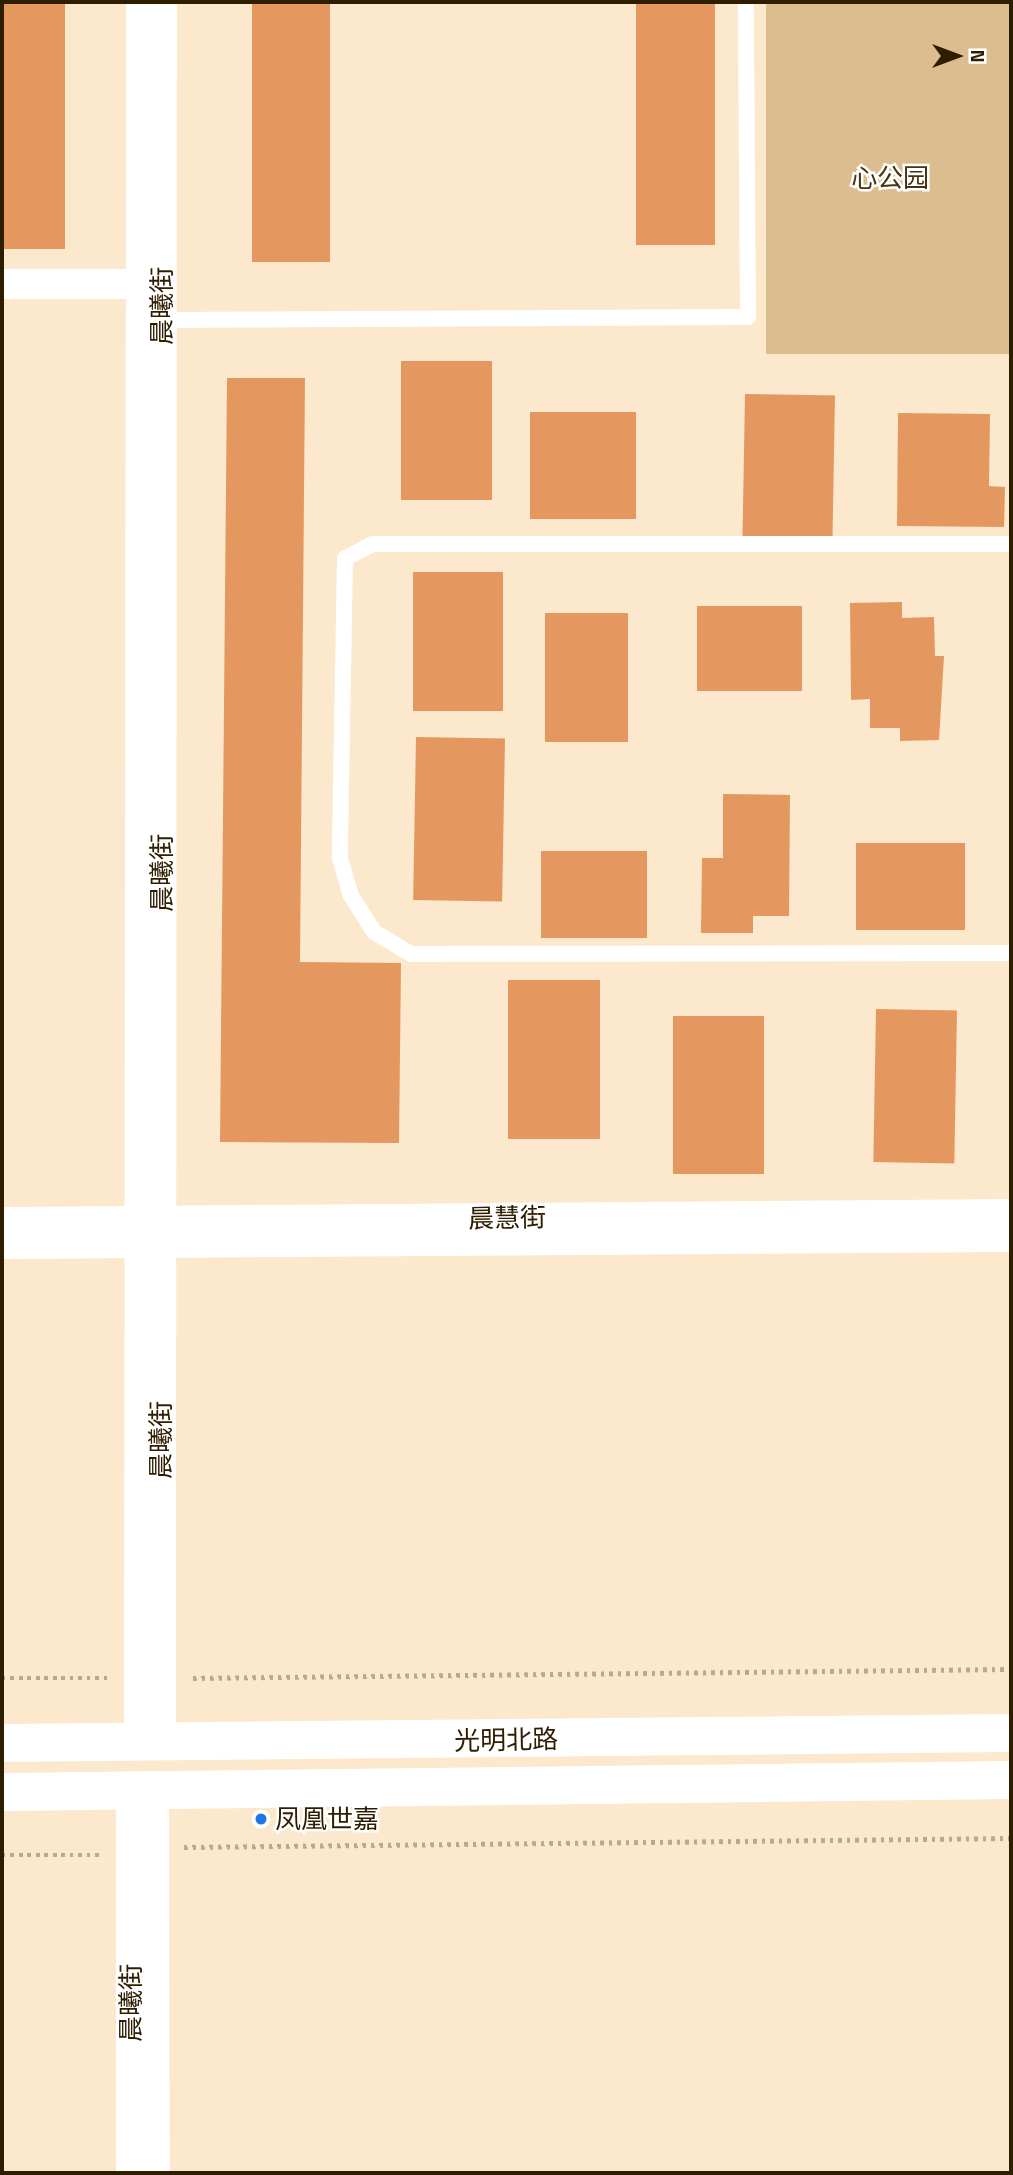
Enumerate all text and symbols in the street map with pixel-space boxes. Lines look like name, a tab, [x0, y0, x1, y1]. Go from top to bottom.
north arrow	[922, 21, 992, 91]
text: N	[964, 49, 993, 63]
park label: 心公园	[851, 162, 929, 194]
street label: 晨曦街	[146, 267, 178, 345]
street label: 晨曦街	[146, 834, 178, 912]
street label: 晨慧街	[468, 1202, 546, 1234]
street label: 晨曦街	[145, 1401, 177, 1479]
street label: 光明北路	[454, 1723, 558, 1757]
place label: 凤凰世嘉	[275, 1803, 379, 1835]
marker: 凤凰世嘉	[253, 1811, 269, 1827]
street label: 晨曦街	[115, 1964, 147, 2042]

